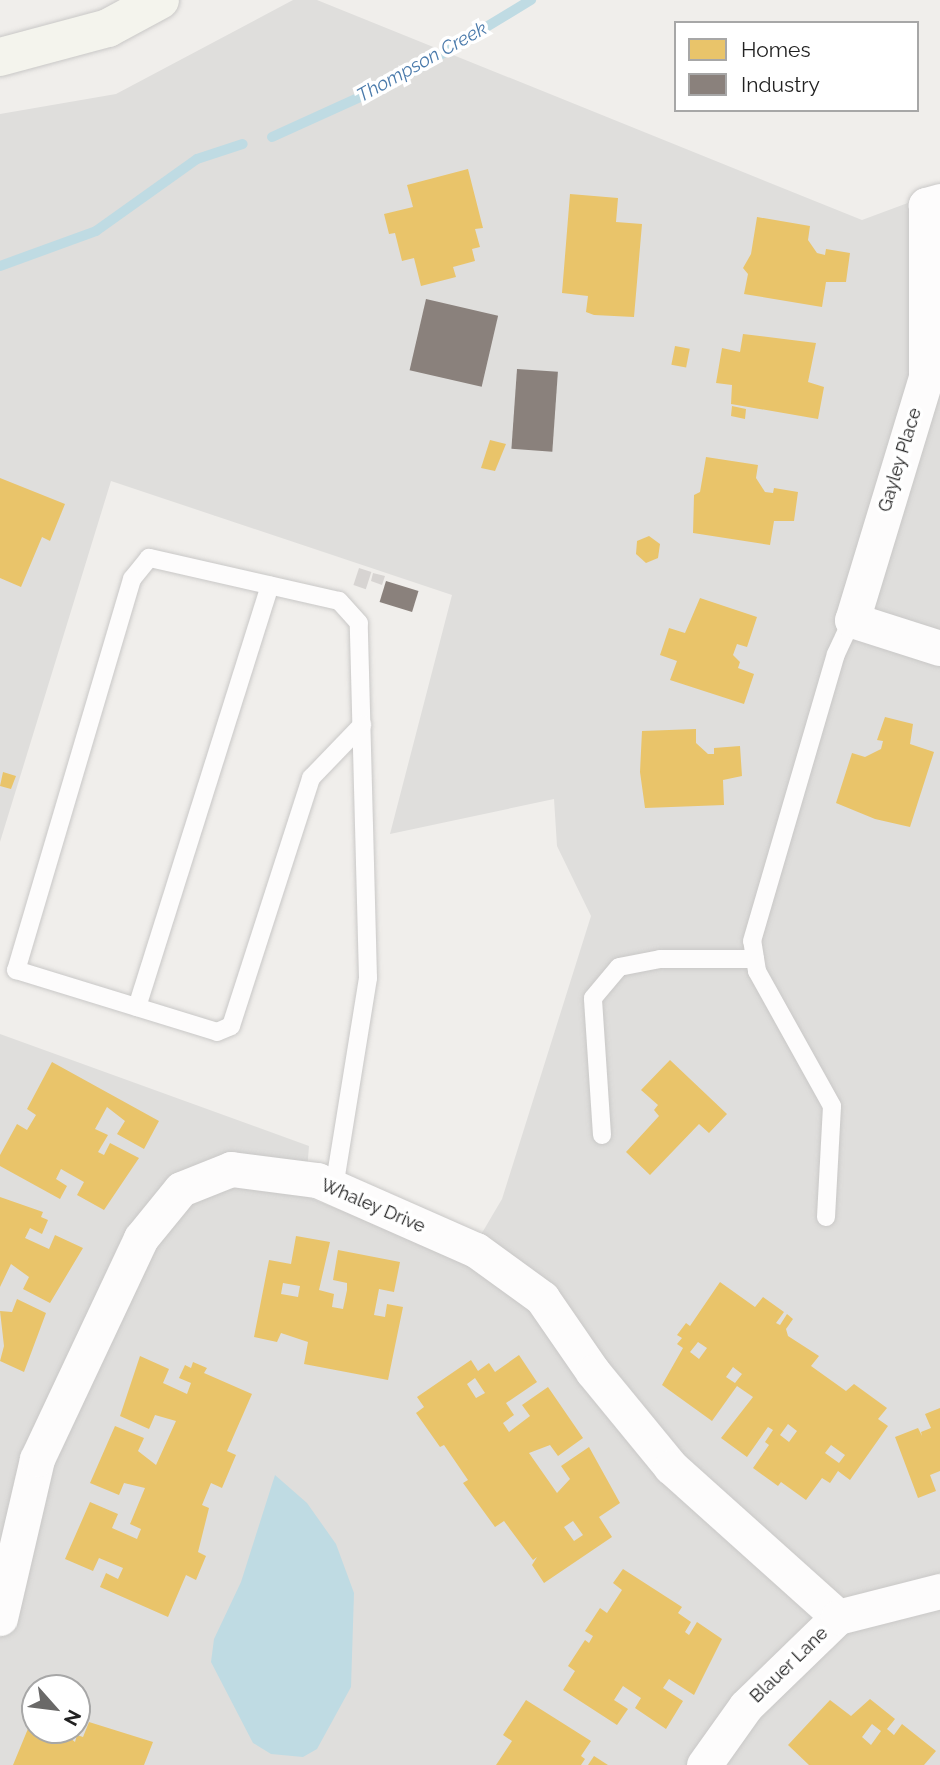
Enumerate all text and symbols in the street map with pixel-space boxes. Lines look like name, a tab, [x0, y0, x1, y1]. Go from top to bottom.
water label: Thompson Creek	[353, 17, 491, 107]
legend	[674, 21, 919, 112]
text: Homes	[741, 37, 811, 62]
text: Industry	[741, 72, 820, 97]
street label: Gayley Place	[874, 405, 926, 515]
street label: Whaley Drive	[317, 1174, 429, 1238]
street label: Blauer Lane	[745, 1622, 833, 1708]
north arrow	[21, 1674, 91, 1744]
text: N	[60, 1706, 86, 1729]

